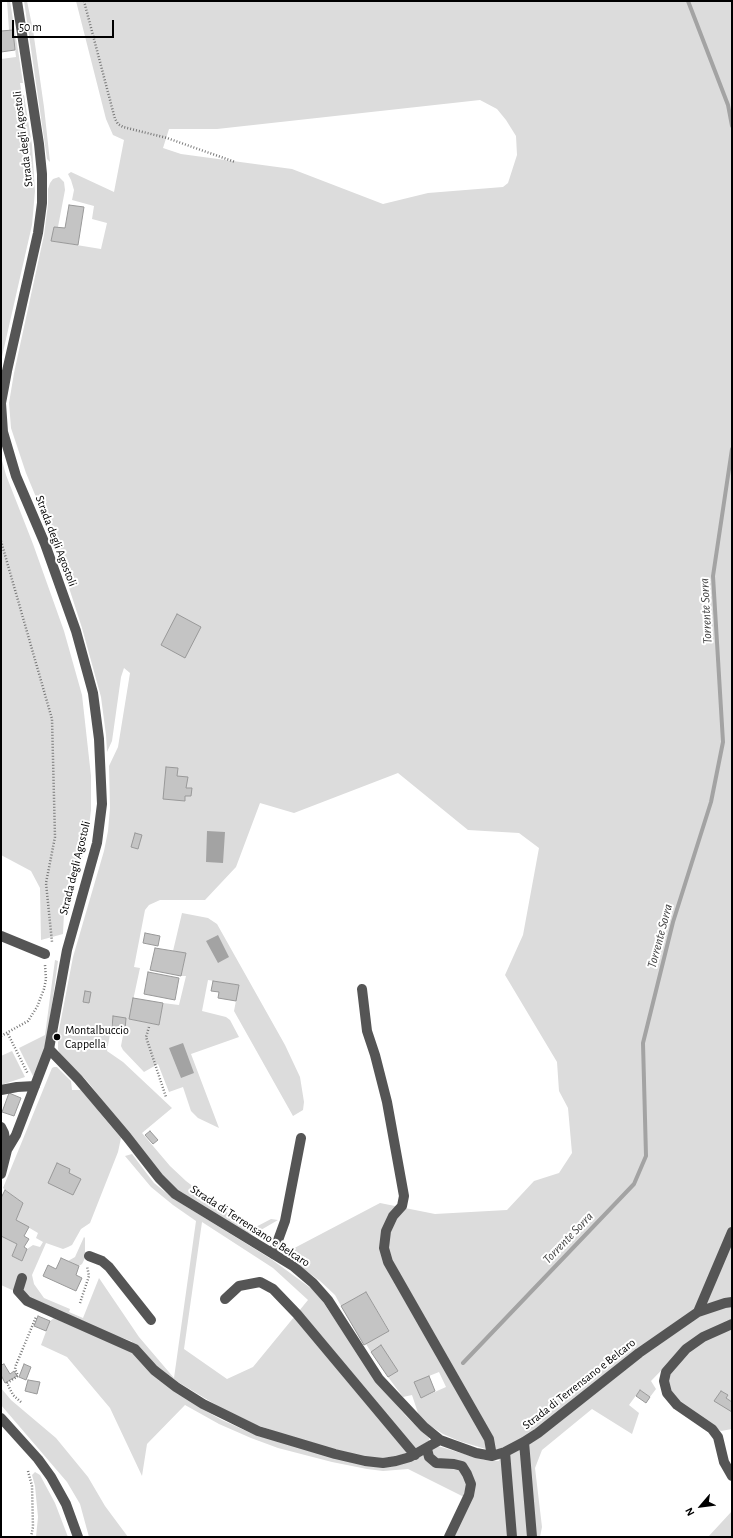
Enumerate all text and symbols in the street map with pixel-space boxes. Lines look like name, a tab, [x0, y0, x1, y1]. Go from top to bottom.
scale bar	[14, 12, 116, 38]
text: 50 m	[19, 21, 42, 33]
street label: Strada degli Agostoli	[10, 90, 36, 188]
street label: Strada degli Agostoli	[32, 493, 80, 589]
water label: Torrente Sorra	[696, 578, 716, 644]
street label: Strada degli Agostoli	[56, 820, 94, 916]
water label: Torrente Sorra	[644, 902, 676, 970]
place label: Montalbuccio Cappella	[65, 1023, 129, 1051]
marker: Montalbuccio Cappella	[52, 1032, 62, 1042]
street label: Strada di Terrensano e Belcaro	[188, 1182, 312, 1270]
water label: Torrente Sorra	[539, 1209, 597, 1267]
street label: Strada di Terrensano e Belcaro	[520, 1335, 638, 1433]
north arrow	[681, 1486, 721, 1526]
text: N	[683, 1506, 697, 1518]

